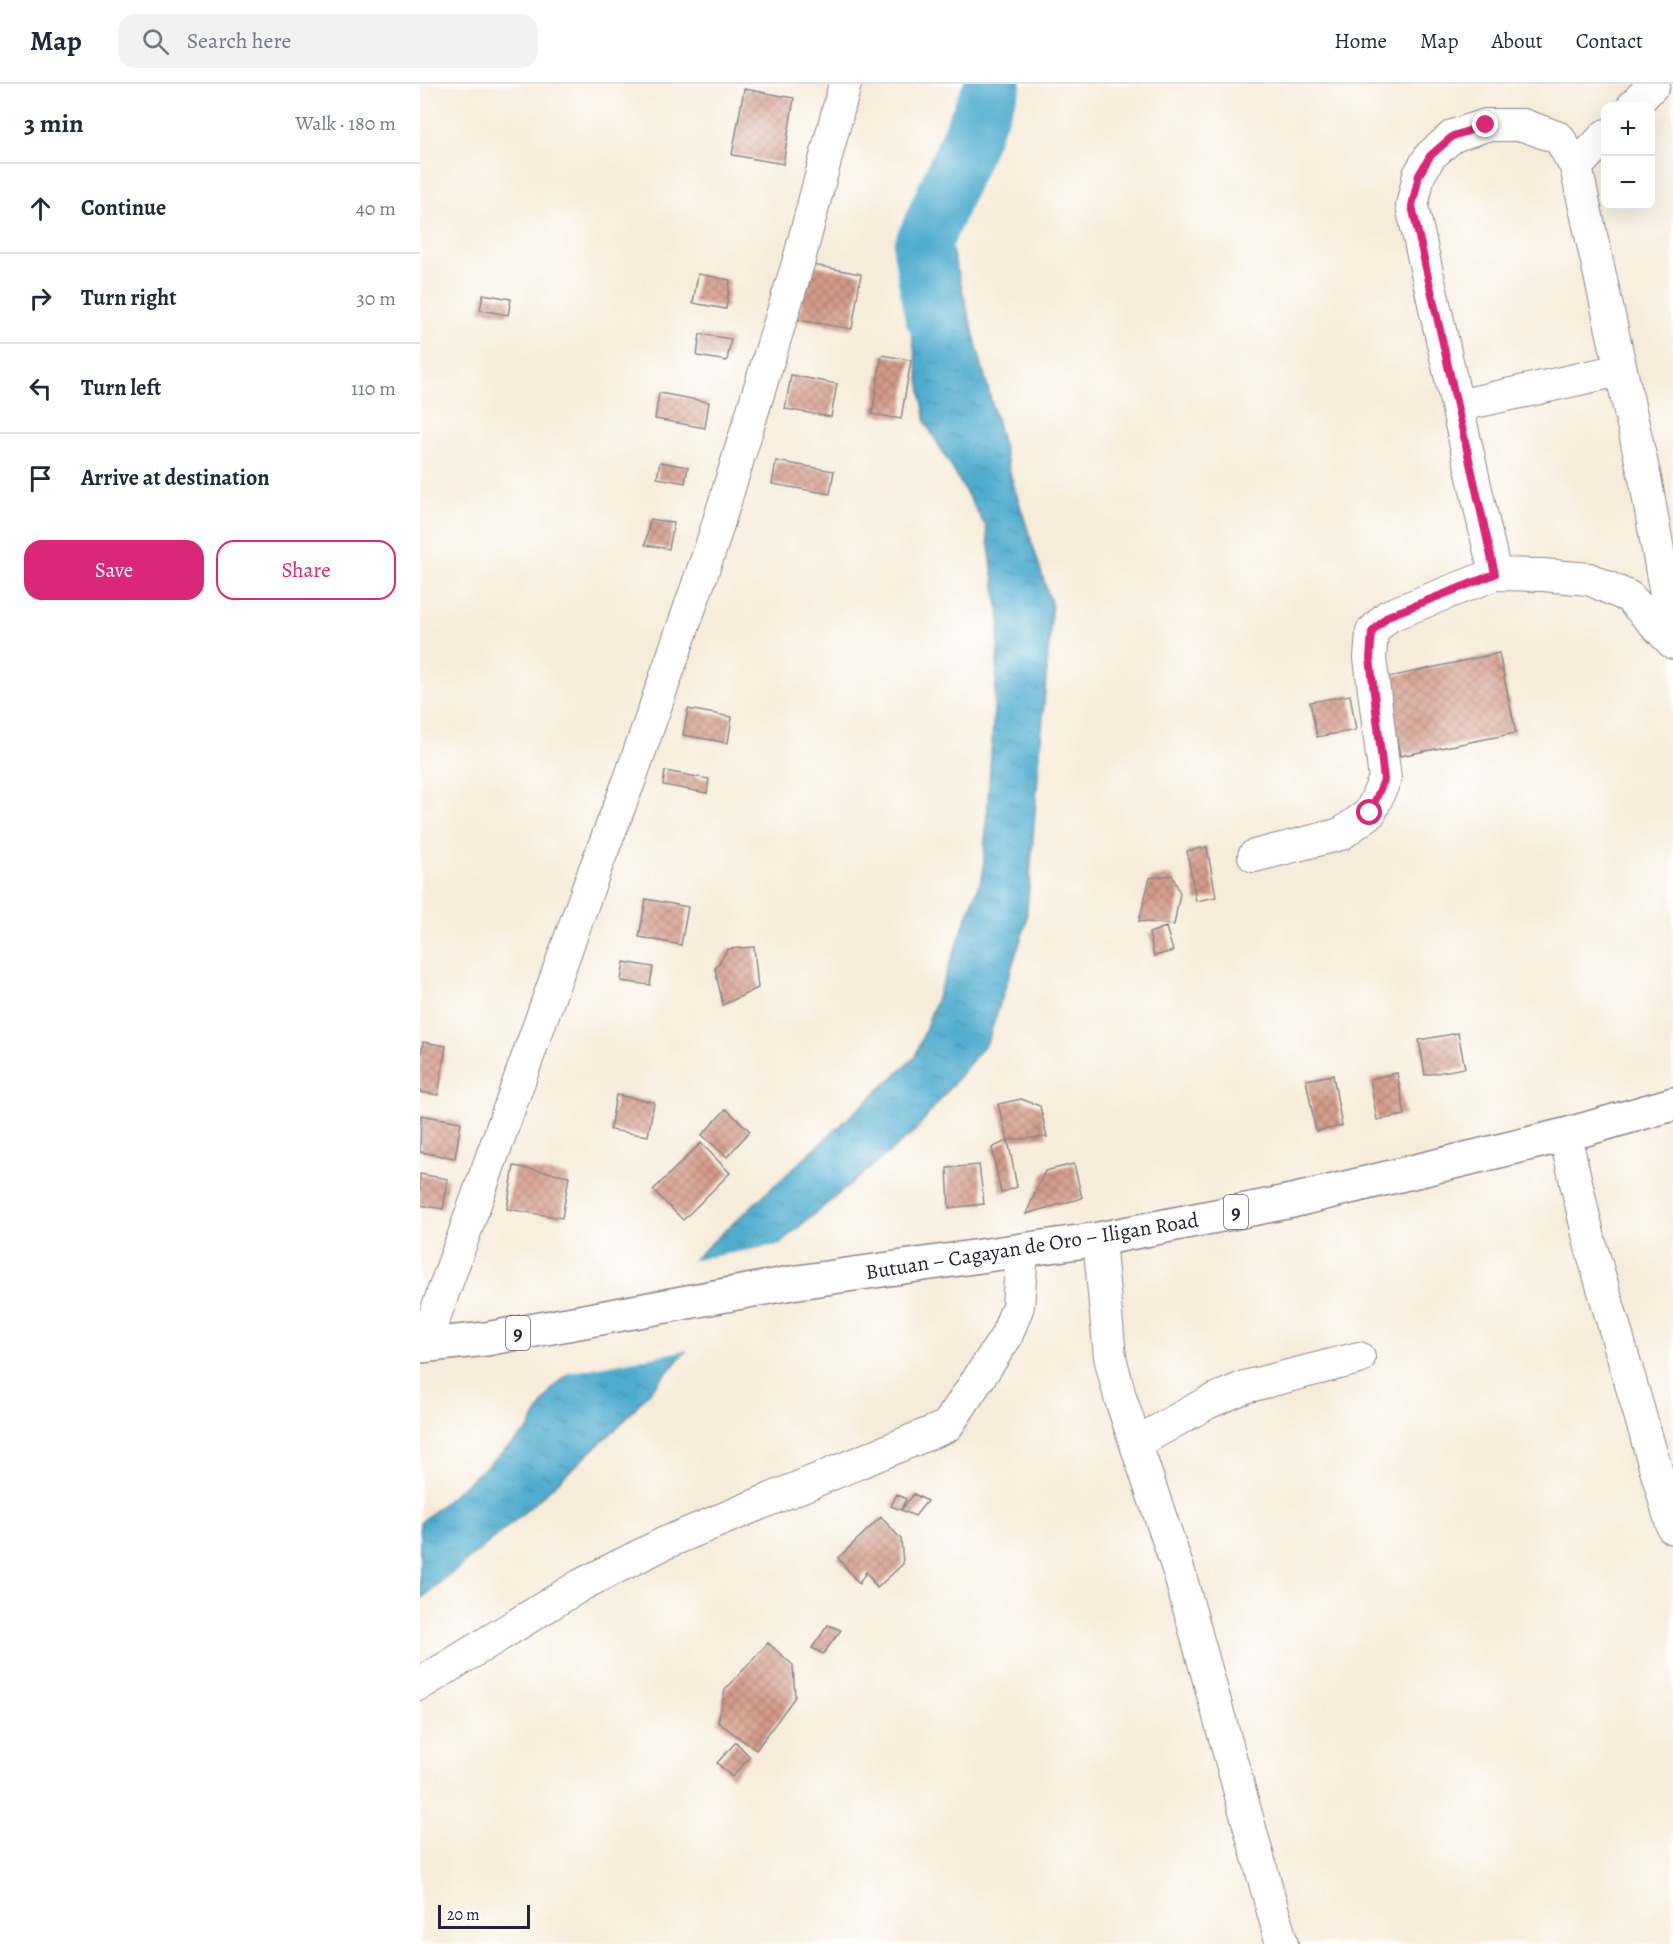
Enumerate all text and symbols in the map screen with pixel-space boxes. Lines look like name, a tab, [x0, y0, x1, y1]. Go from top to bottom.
search box	[118, 14, 538, 68]
text: Map	[30, 22, 82, 60]
icon: search	[139, 25, 172, 58]
text: Search here	[187, 26, 291, 56]
text: Home	[1334, 27, 1387, 55]
text: Map	[1420, 27, 1458, 55]
text: About	[1491, 27, 1543, 55]
text: Contact	[1576, 27, 1643, 55]
map controls	[1601, 102, 1655, 210]
button: +	[1601, 102, 1655, 156]
text: 3 min	[24, 106, 84, 141]
text: Walk · 180 m	[295, 110, 396, 137]
route end	[1472, 111, 1498, 137]
button: −	[1601, 156, 1655, 210]
icon: ahead	[24, 192, 57, 225]
text: Continue	[81, 193, 166, 223]
text: 40 m	[356, 195, 396, 222]
icon: right	[24, 282, 57, 315]
text: Turn right	[81, 283, 177, 313]
text: 30 m	[356, 285, 396, 312]
icon: left	[24, 372, 57, 405]
text: Turn left	[81, 373, 161, 403]
text: 110 m	[351, 375, 396, 402]
icon: arrive	[24, 462, 57, 495]
text: Arrive at destination	[81, 463, 270, 493]
button: Save	[24, 540, 204, 600]
button: Share	[216, 540, 396, 600]
route start	[1356, 799, 1382, 825]
road number: 9	[1224, 1195, 1248, 1229]
street label: Butuan – Cagayan de Oro – Iligan Road	[864, 1206, 1201, 1286]
road number: 9	[506, 1316, 530, 1350]
scale bar	[438, 1902, 530, 1930]
text: 20 m	[447, 1904, 480, 1926]

